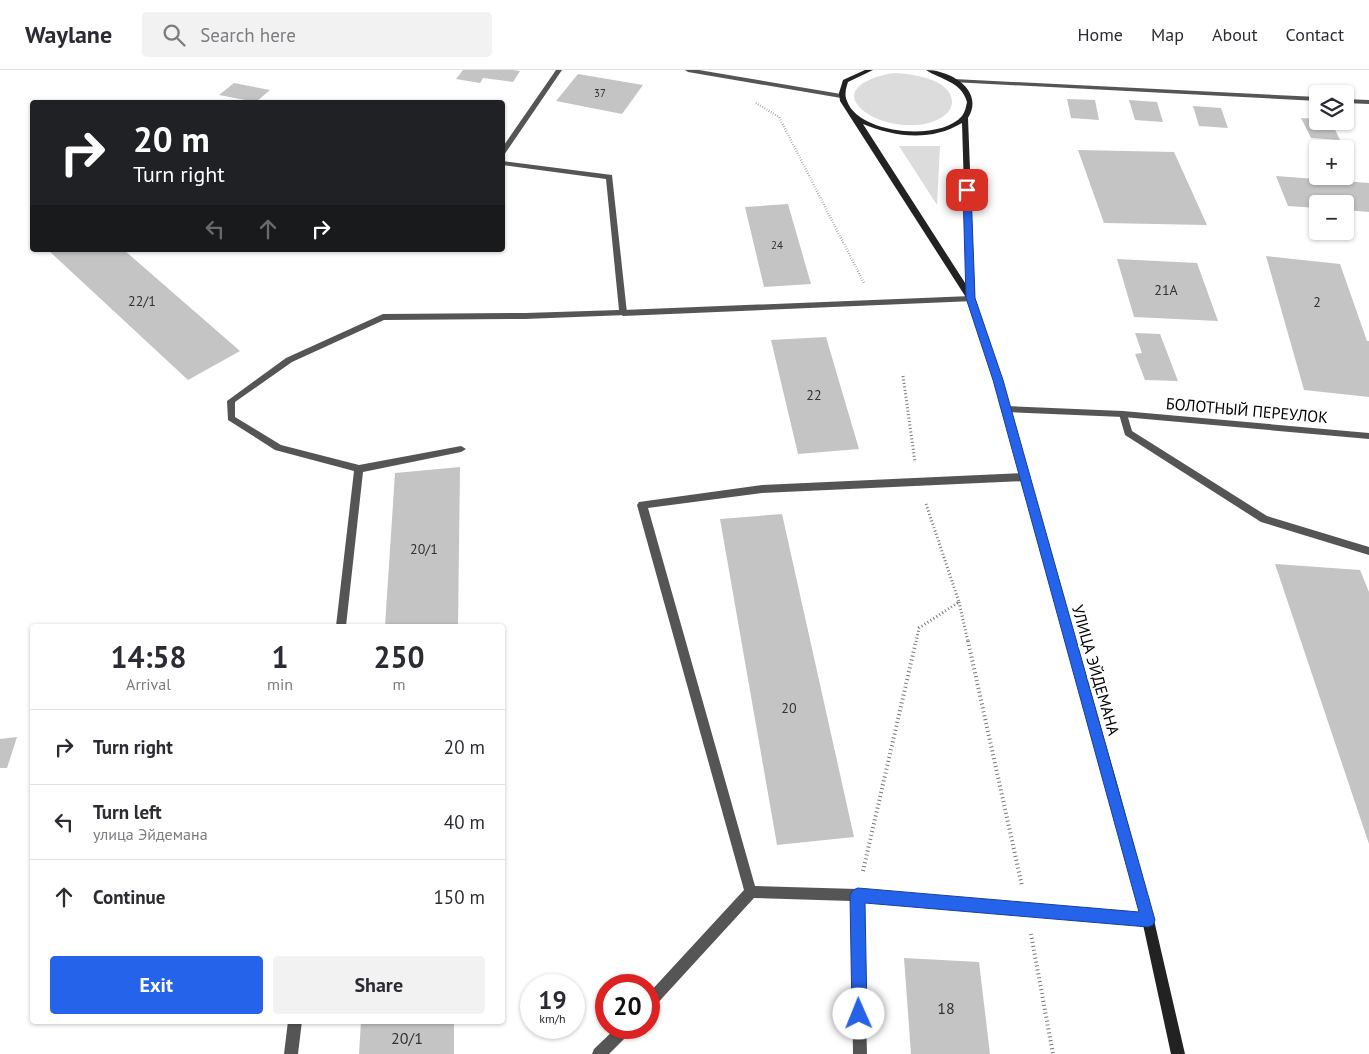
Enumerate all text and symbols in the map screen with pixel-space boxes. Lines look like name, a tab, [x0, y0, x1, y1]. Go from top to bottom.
search box	[142, 12, 492, 57]
text: Waylane	[25, 19, 112, 50]
icon: search	[160, 21, 188, 49]
text: Search here	[200, 23, 296, 47]
text: Home	[1077, 23, 1123, 46]
text: Map	[1151, 23, 1184, 46]
text: About	[1212, 23, 1258, 46]
text: Contact	[1286, 23, 1344, 46]
map controls	[1309, 85, 1354, 240]
button: layers	[1309, 85, 1354, 130]
house number: 37	[594, 86, 606, 100]
text: 20 m	[133, 116, 210, 162]
icon: right	[50, 120, 115, 185]
button: +	[1309, 140, 1354, 185]
text: Turn right	[133, 160, 225, 188]
pin	[946, 169, 988, 211]
icon: arrive	[953, 176, 981, 204]
button: −	[1309, 195, 1354, 240]
icon: left	[201, 215, 229, 243]
icon: ahead	[254, 215, 282, 243]
icon: right	[307, 215, 335, 243]
house number: 24	[771, 238, 783, 252]
house number: 21А	[1154, 281, 1179, 299]
house number: 22/1	[128, 292, 156, 310]
house number: 2	[1313, 293, 1321, 311]
house number: 22	[806, 386, 822, 404]
street label: БОЛОТНЫЙ ПЕРЕУЛОК	[1165, 393, 1329, 427]
house number: 20/1	[410, 540, 438, 558]
street label: УЛИЦА ЭЙДЕМАНА	[1068, 602, 1124, 738]
text: 14:58	[110, 637, 187, 676]
text: 1	[272, 637, 289, 676]
text: 250	[373, 637, 425, 676]
text: Arrival	[126, 674, 171, 694]
text: min	[267, 674, 293, 694]
text: m	[393, 674, 406, 694]
house number: 20	[781, 699, 797, 717]
icon: right	[50, 733, 78, 761]
text: Turn right	[93, 735, 173, 759]
text: 20 m	[444, 735, 485, 759]
text: Turn left	[93, 800, 162, 824]
icon: left	[50, 808, 78, 836]
text: 40 m	[444, 810, 485, 834]
text: улица Эйдемана	[93, 824, 208, 844]
icon: ahead	[50, 883, 78, 911]
text: Continue	[93, 885, 165, 909]
text: 150 m	[433, 885, 485, 909]
button: Exit	[50, 956, 263, 1014]
button: Share	[273, 956, 485, 1014]
speed limit sign: 20	[595, 974, 660, 1039]
text: 19	[538, 984, 567, 1016]
position arrow	[832, 987, 884, 1039]
house number: 18	[937, 998, 955, 1018]
text: km/h	[539, 1011, 566, 1026]
house number: 20/1	[391, 1028, 423, 1048]

